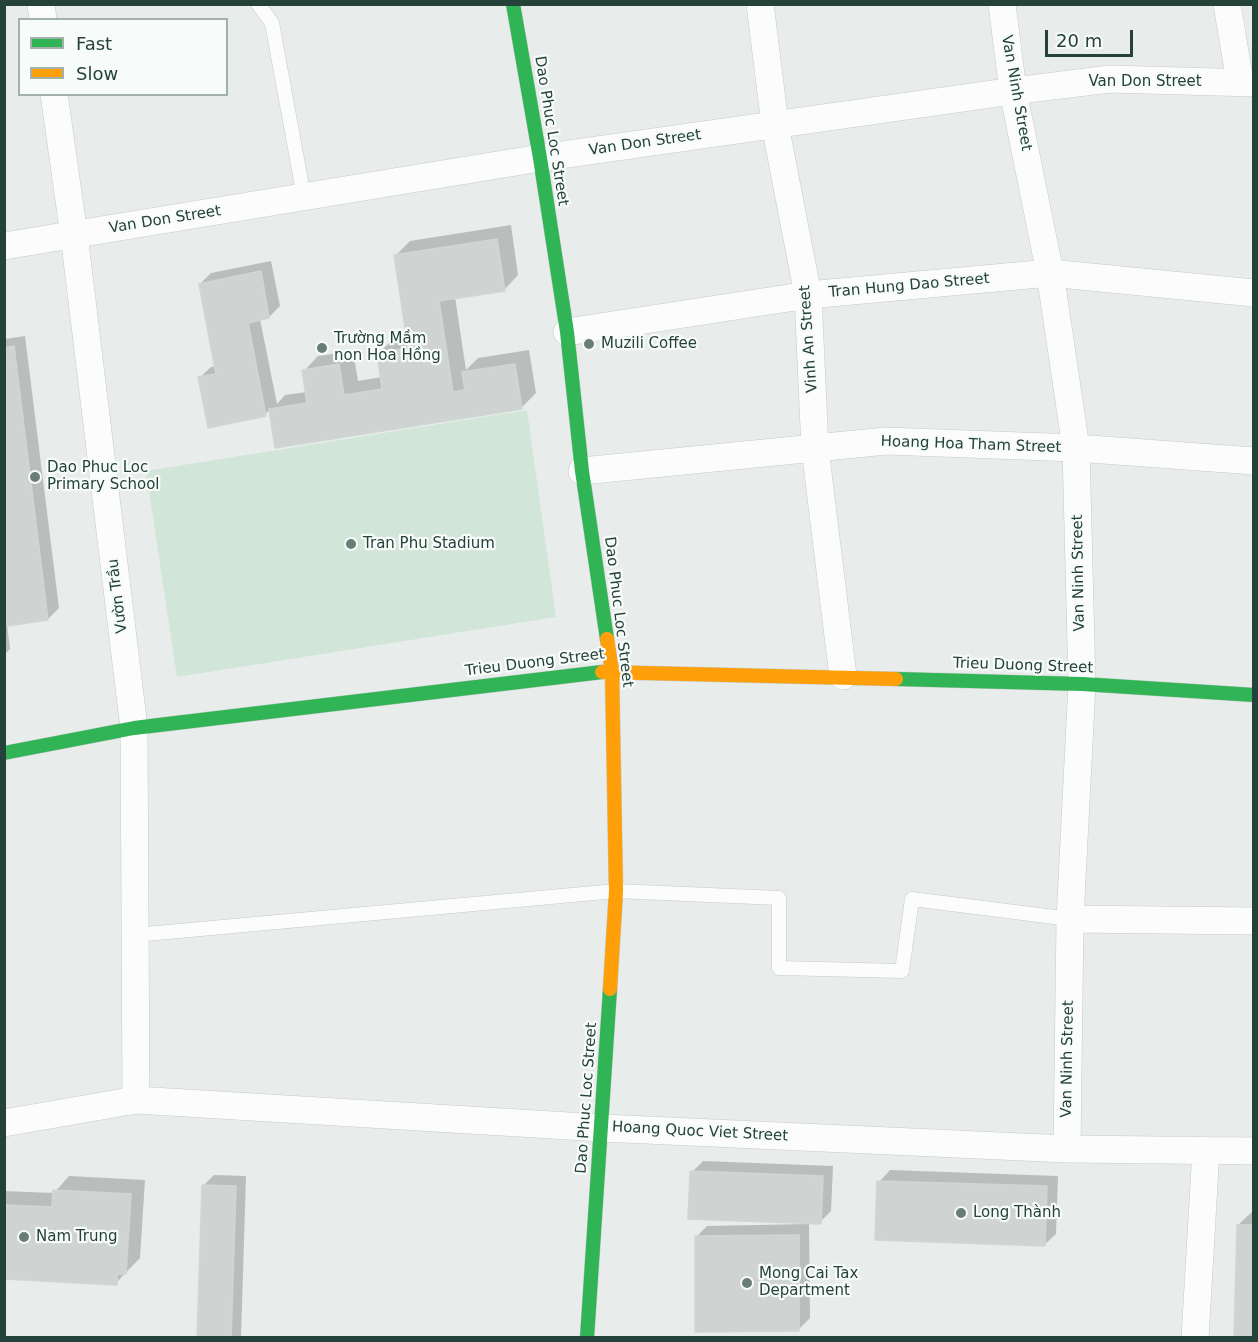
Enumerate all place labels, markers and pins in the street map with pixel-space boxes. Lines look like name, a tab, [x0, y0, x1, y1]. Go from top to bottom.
place label: Trường Mầm non Hoa Hồng	[334, 330, 441, 365]
place label: Muzili Coffee	[601, 335, 697, 353]
marker: Muzili Coffee	[582, 337, 596, 351]
marker: Trường Mầm non Hoa Hồng	[315, 341, 329, 355]
place label: Dao Phuc Loc Primary School	[47, 459, 160, 494]
marker: Dao Phuc Loc Primary School	[28, 470, 42, 484]
place label: Tran Phu Stadium	[363, 535, 495, 553]
marker: Tran Phu Stadium	[344, 537, 358, 551]
place label: Long Thành	[973, 1204, 1061, 1222]
marker: Long Thành	[954, 1206, 968, 1220]
place label: Nam Trung	[36, 1228, 117, 1246]
marker: Nam Trung	[17, 1230, 31, 1244]
place label: Mong Cai Tax Department	[759, 1265, 858, 1300]
marker: Mong Cai Tax Department	[740, 1276, 754, 1290]

